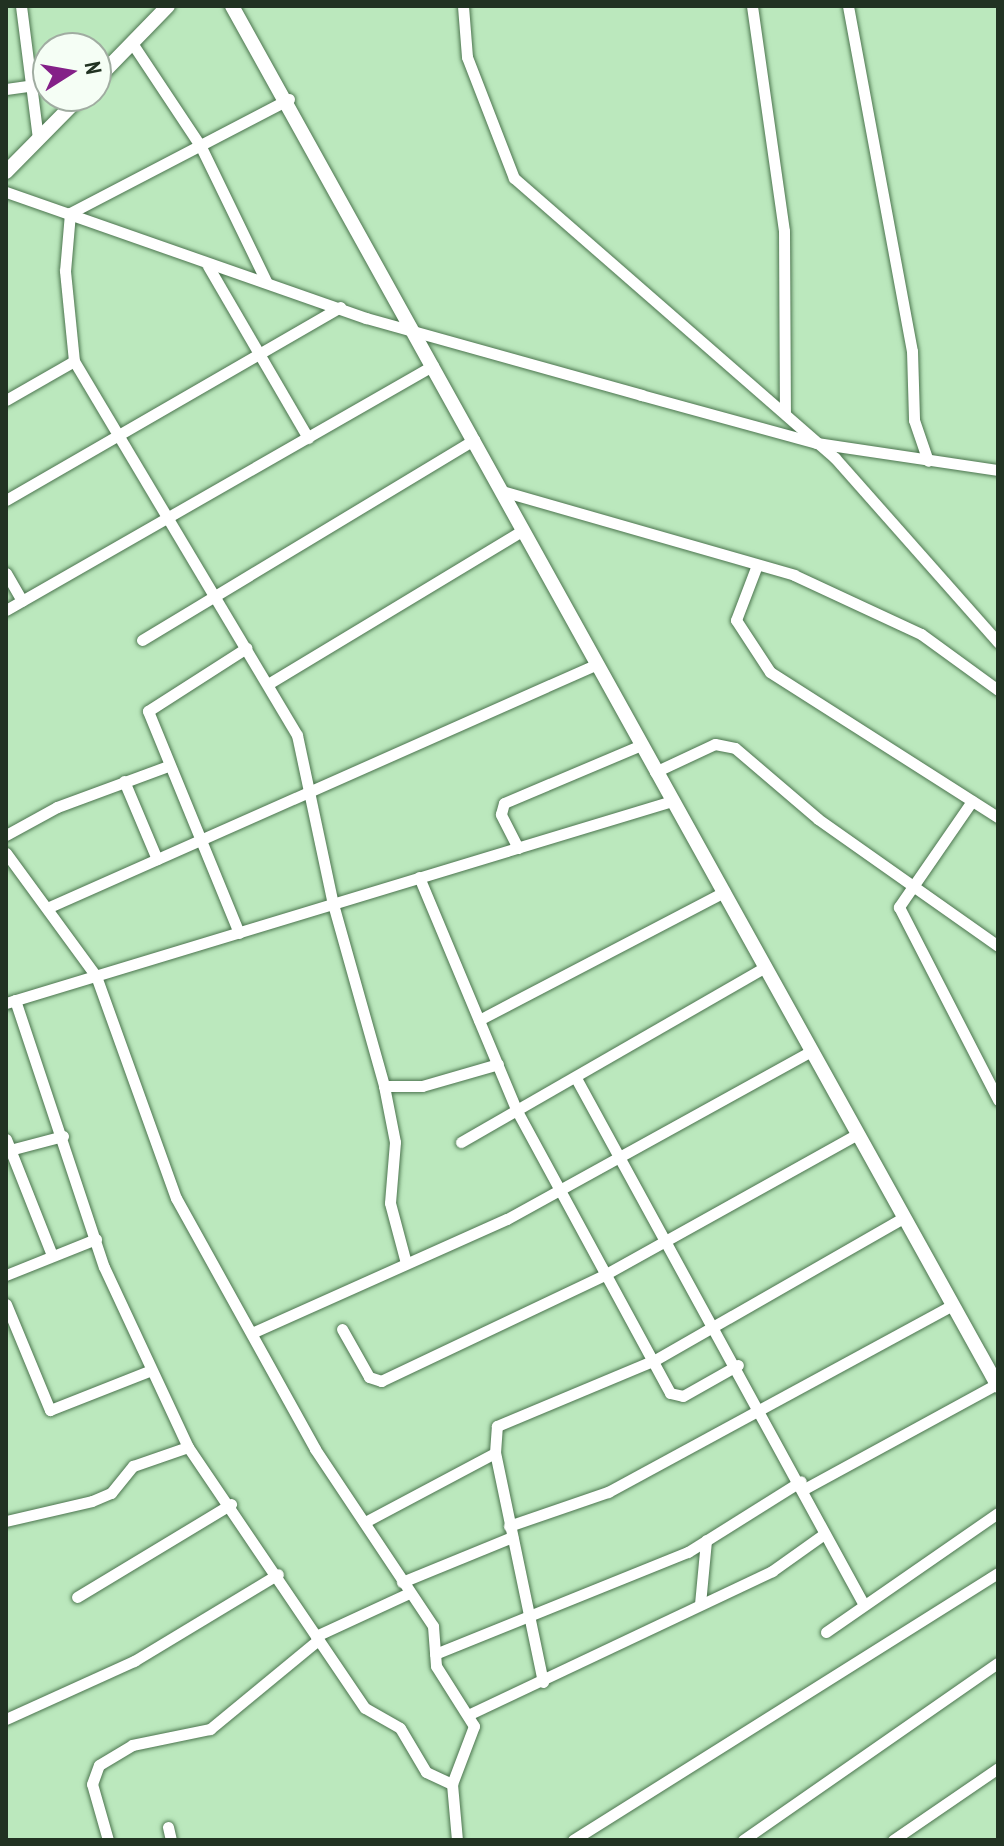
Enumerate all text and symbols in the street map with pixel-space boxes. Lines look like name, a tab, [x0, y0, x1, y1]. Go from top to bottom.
north arrow	[32, 32, 112, 112]
text: N	[79, 59, 108, 76]

